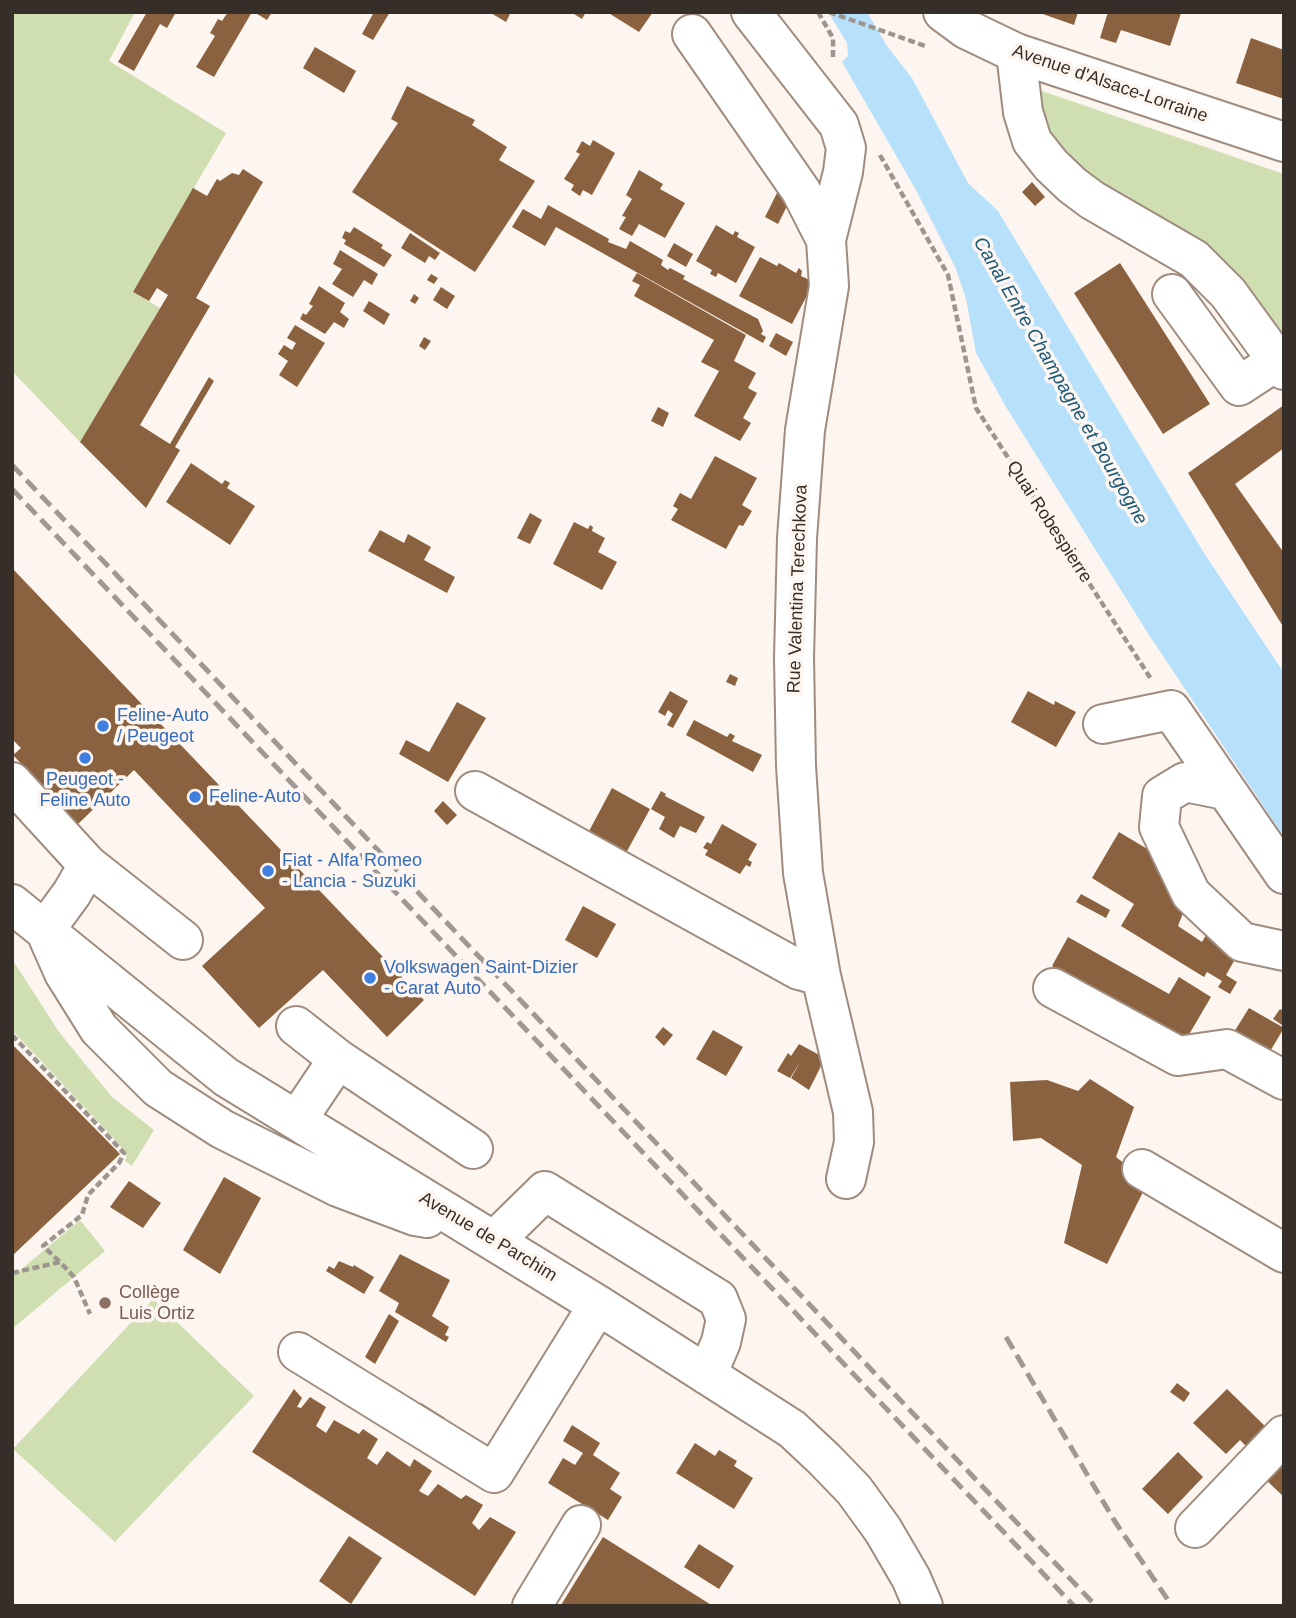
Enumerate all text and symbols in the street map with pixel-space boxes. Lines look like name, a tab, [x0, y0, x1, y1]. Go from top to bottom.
street label: Avenue d'Alsace-Lorraine	[1009, 40, 1211, 128]
water label: Canal Entre Champagne et Bourgogne	[968, 233, 1152, 529]
street label: Quai Robespierre	[1002, 457, 1096, 587]
street label: Rue Valentina Terechkova	[784, 484, 812, 694]
place label: Feline-Auto / Peugeot	[117, 705, 209, 748]
marker: Feline-Auto / Peugeot	[95, 718, 111, 734]
marker: Peugeot - Feline Auto	[77, 750, 93, 766]
place label: Peugeot - Feline Auto	[39, 769, 131, 812]
place label: Feline-Auto	[209, 786, 301, 808]
marker: Feline-Auto	[187, 789, 203, 805]
place label: Fiat - Alfa Romeo - Lancia - Suzuki	[282, 850, 422, 892]
marker: Fiat - Alfa Romeo - Lancia - Suzuki	[260, 863, 276, 879]
place label: Volkswagen Saint-Dizier - Carat Auto	[384, 957, 578, 1000]
marker: Volkswagen Saint-Dizier - Carat Auto	[362, 970, 378, 986]
street label: Avenue de Parchim	[415, 1187, 561, 1287]
place label: Collège Luis Ortiz	[119, 1282, 195, 1324]
marker: Collège Luis Ortiz	[97, 1295, 113, 1311]

